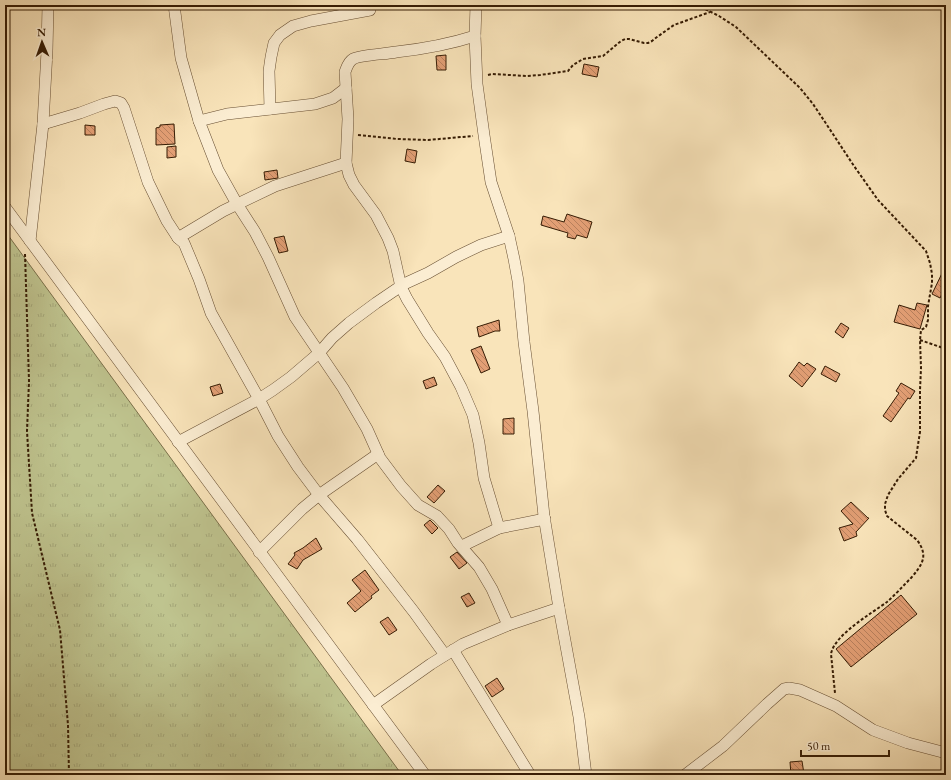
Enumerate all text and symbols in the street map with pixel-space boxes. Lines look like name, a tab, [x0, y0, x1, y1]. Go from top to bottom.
north arrow	[22, 22, 62, 62]
text: N	[37, 25, 46, 39]
scale bar	[801, 732, 889, 758]
text: 50 m	[807, 738, 831, 754]

